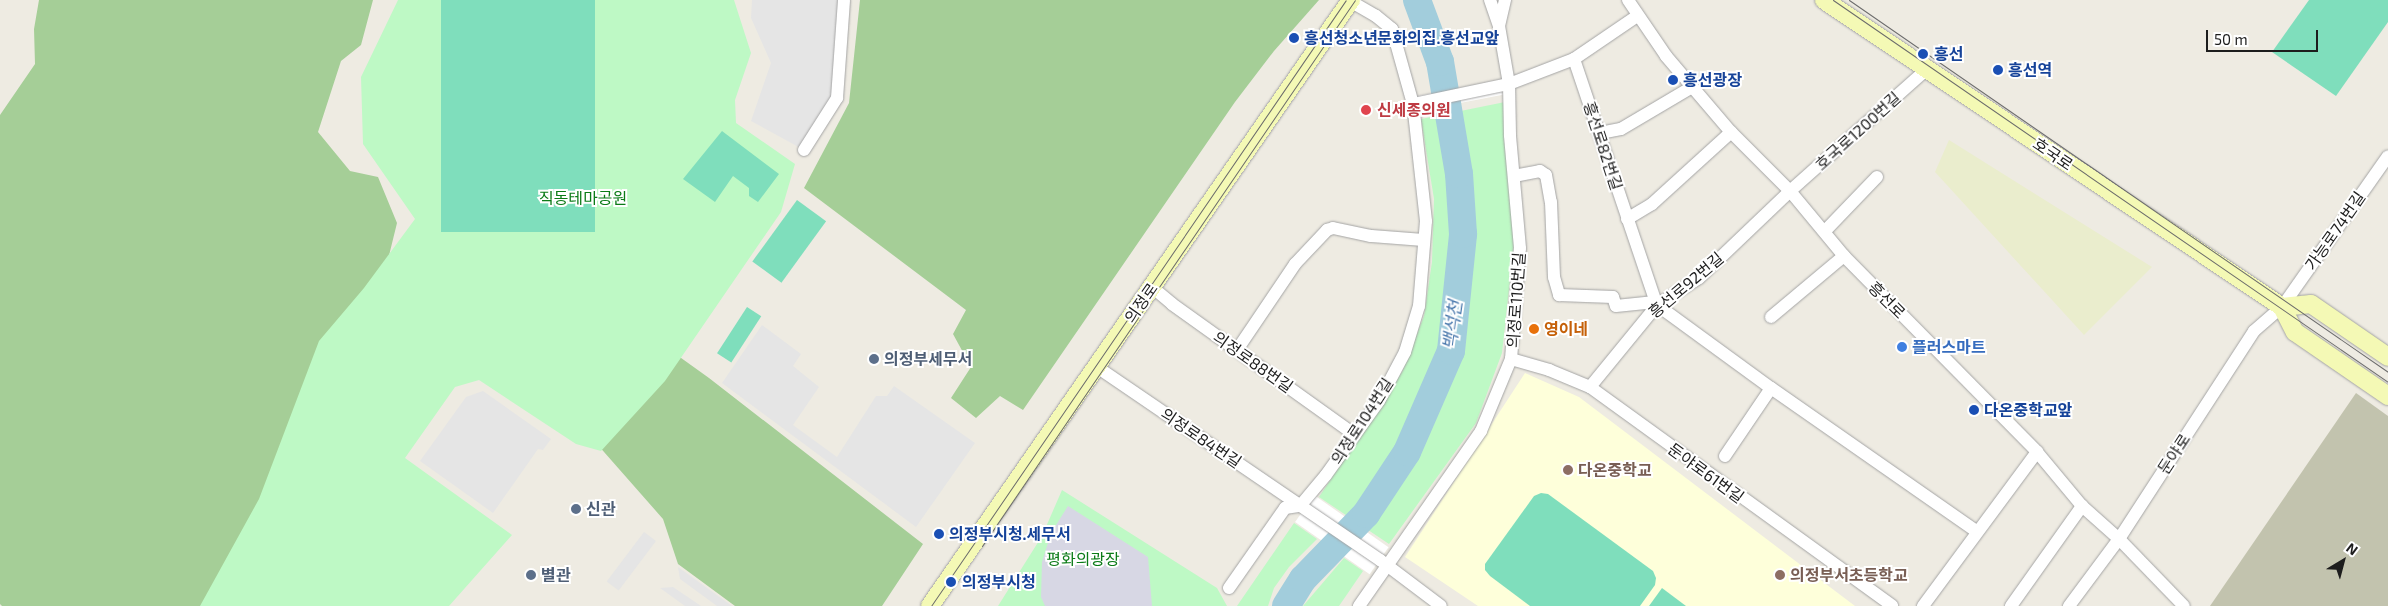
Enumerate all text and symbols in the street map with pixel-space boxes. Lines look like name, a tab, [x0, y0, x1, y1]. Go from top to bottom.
scale bar	[2208, 20, 2320, 52]
place label: 흥선청소년문화의집.흥선교앞	[1304, 28, 1499, 48]
text: 50 m	[2214, 30, 2248, 48]
marker: 흥선청소년문화의집.흥선교앞	[1288, 32, 1300, 44]
place label: 흥선	[1934, 44, 1963, 64]
marker: 흥선	[1916, 47, 1930, 61]
place label: 흥선역	[2008, 60, 2052, 80]
marker: 흥선역	[1992, 64, 2004, 76]
place label: 흥선광장	[1683, 70, 1742, 90]
marker: 흥선광장	[1667, 74, 1679, 86]
street label: 호국로1200번길	[1811, 88, 1905, 174]
street label: 흥선로82번길	[1580, 99, 1626, 193]
place label: 신세종의원	[1377, 100, 1451, 120]
marker: 신세종의원	[1359, 103, 1373, 117]
street label: 호국로	[2029, 134, 2077, 174]
park label: 직동테마공원	[539, 188, 627, 208]
street label: 가능로74번길	[2301, 188, 2369, 274]
street label: 흥선로92번길	[1645, 248, 1727, 322]
street label: 의정로110번길	[1503, 251, 1529, 349]
street label: 흥선로	[1865, 278, 1909, 322]
street label: 의정로	[1120, 279, 1162, 327]
water label: 백석천	[1438, 299, 1466, 351]
place label: 영이네	[1544, 319, 1588, 339]
marker: 영이네	[1528, 323, 1540, 335]
street label: 의정로88번길	[1209, 327, 1297, 397]
place label: 플러스마트	[1912, 337, 1986, 357]
marker: 플러스마트	[1896, 341, 1908, 353]
place label: 의정부세무서	[884, 349, 972, 369]
marker: 의정부세무서	[868, 353, 880, 365]
street label: 의정로104번길	[1327, 374, 1397, 468]
place label: 다온중학교앞	[1984, 400, 2072, 420]
street label: 의정로84번길	[1157, 404, 1245, 472]
marker: 다온중학교앞	[1968, 404, 1980, 416]
street label: 둔야로	[2154, 430, 2194, 478]
street label: 둔야로61번길	[1664, 439, 1748, 507]
place label: 다온중학교	[1578, 460, 1652, 480]
marker: 다온중학교	[1562, 464, 1574, 476]
place label: 신관	[586, 499, 615, 519]
marker: 신관	[570, 503, 582, 515]
place label: 의정부시청.세무서	[949, 524, 1071, 544]
marker: 의정부시청.세무서	[933, 528, 945, 540]
north arrow	[2318, 536, 2368, 586]
text: N	[2343, 539, 2361, 558]
park label: 평화의광장	[1046, 549, 1120, 569]
place label: 별관	[541, 565, 570, 585]
place label: 의정부서초등학교	[1790, 565, 1908, 585]
marker: 별관	[525, 569, 537, 581]
marker: 의정부서초등학교	[1774, 569, 1786, 581]
place label: 의정부시청	[962, 572, 1036, 592]
marker: 의정부시청	[944, 575, 958, 589]

